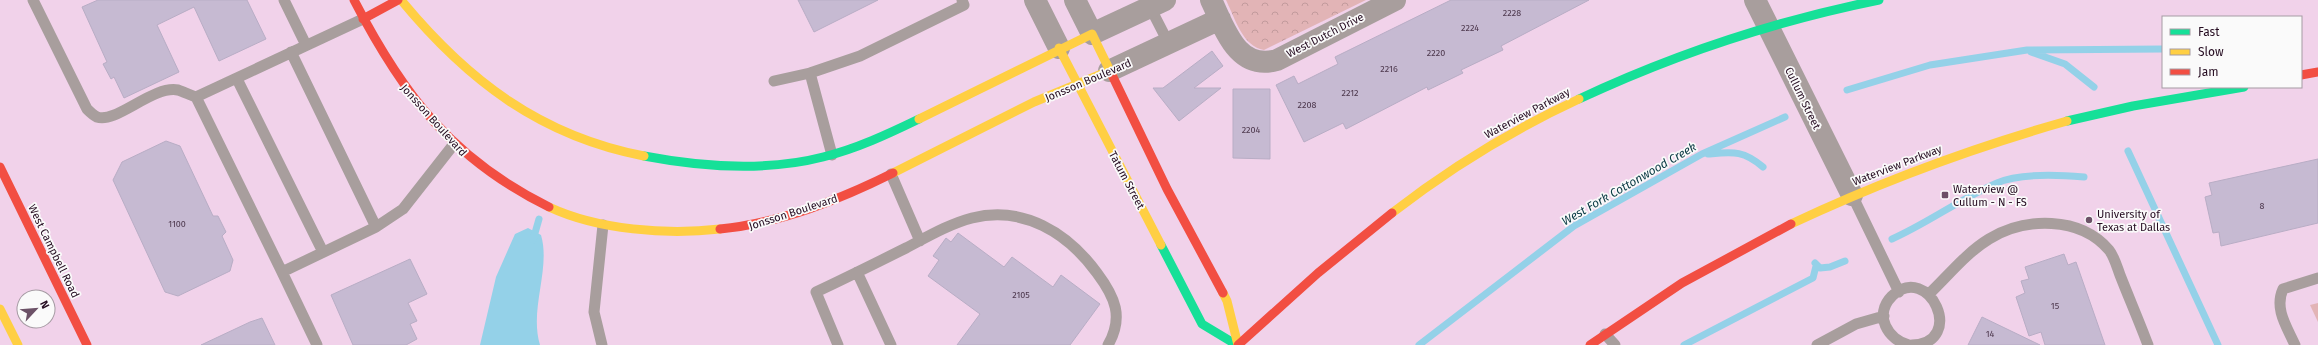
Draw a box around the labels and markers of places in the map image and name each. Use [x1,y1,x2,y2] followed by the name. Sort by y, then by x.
[1953,183,2027,209] place label: Waterview @ Cullum - N - FS
[1940,190,1950,200] marker: Waterview @ Cullum - N - FS
[2097,208,2170,234] place label: University of Texas at Dallas
[2084,215,2094,225] marker: University of Texas at Dallas

